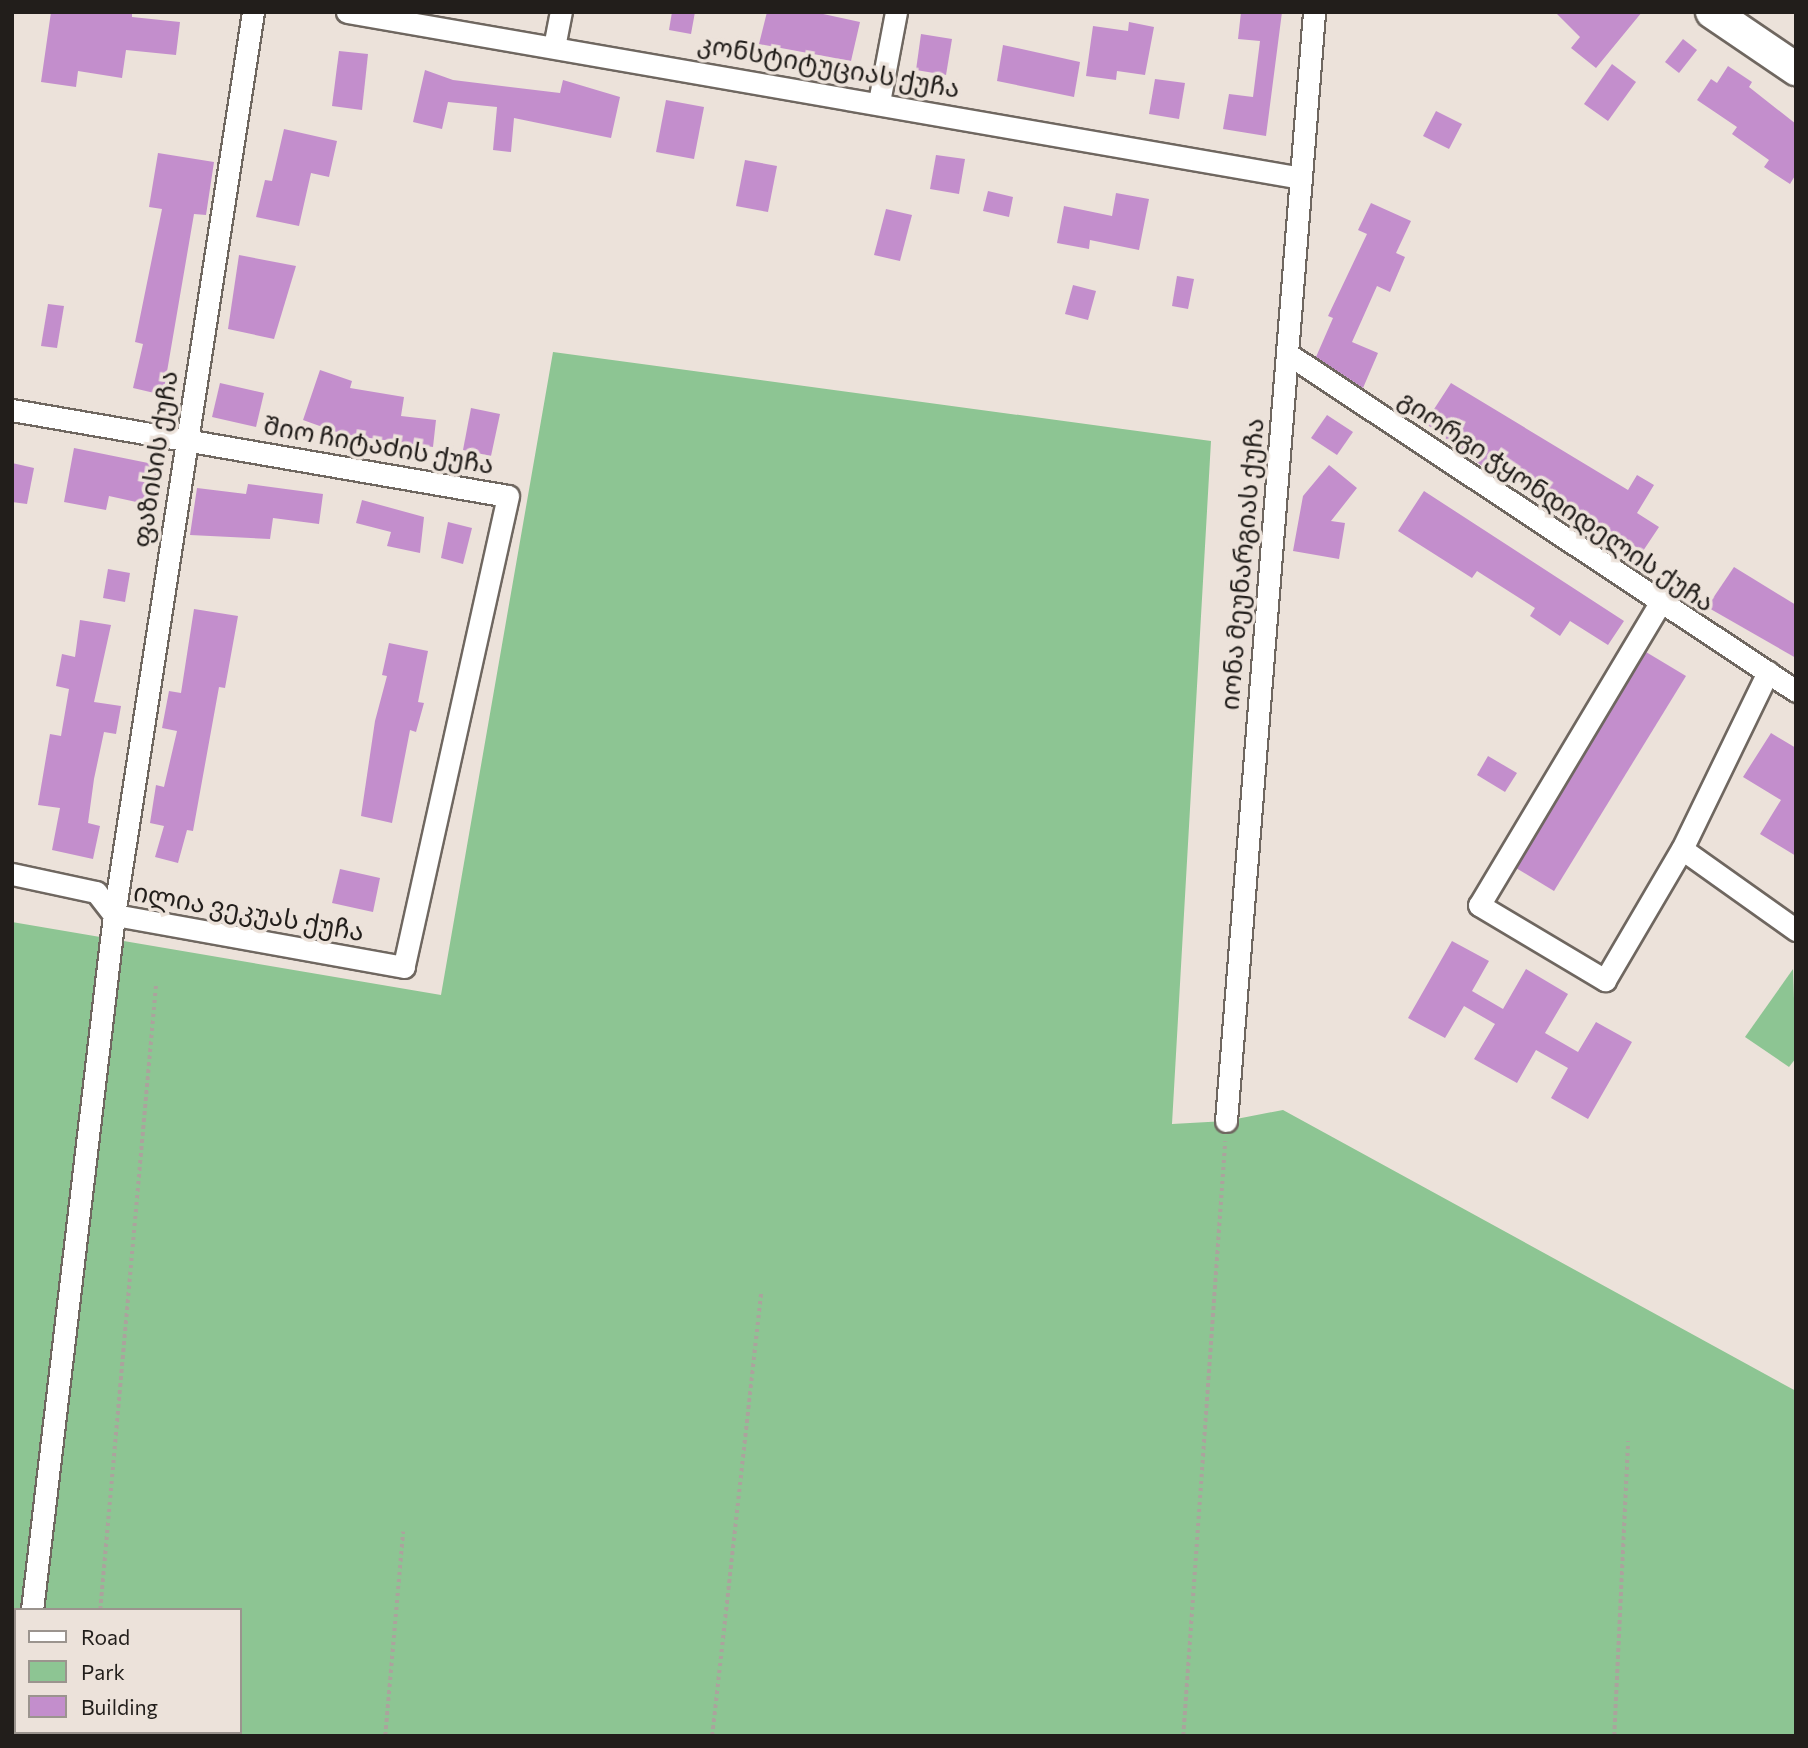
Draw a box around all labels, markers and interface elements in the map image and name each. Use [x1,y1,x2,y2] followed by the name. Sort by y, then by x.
[696,27,962,103] street label: კონსტიტუციას ქუჩა
[125,368,183,550] street label: ფაზისის ქუჩა
[1393,382,1721,618] street label: გიორგი ჭყონდიდელის ქუჩა
[261,408,497,480] street label: შიო ჩიტაძის ქუჩა
[1213,417,1269,711] street label: იონა მეუნარგიას ქუჩა
[131,875,367,947] street label: ილია ვეკუას ქუჩა
[14,1608,242,1734] legend
[81,1624,130,1649] text: Road
[81,1659,125,1684] text: Park
[81,1694,158,1719] text: Building

